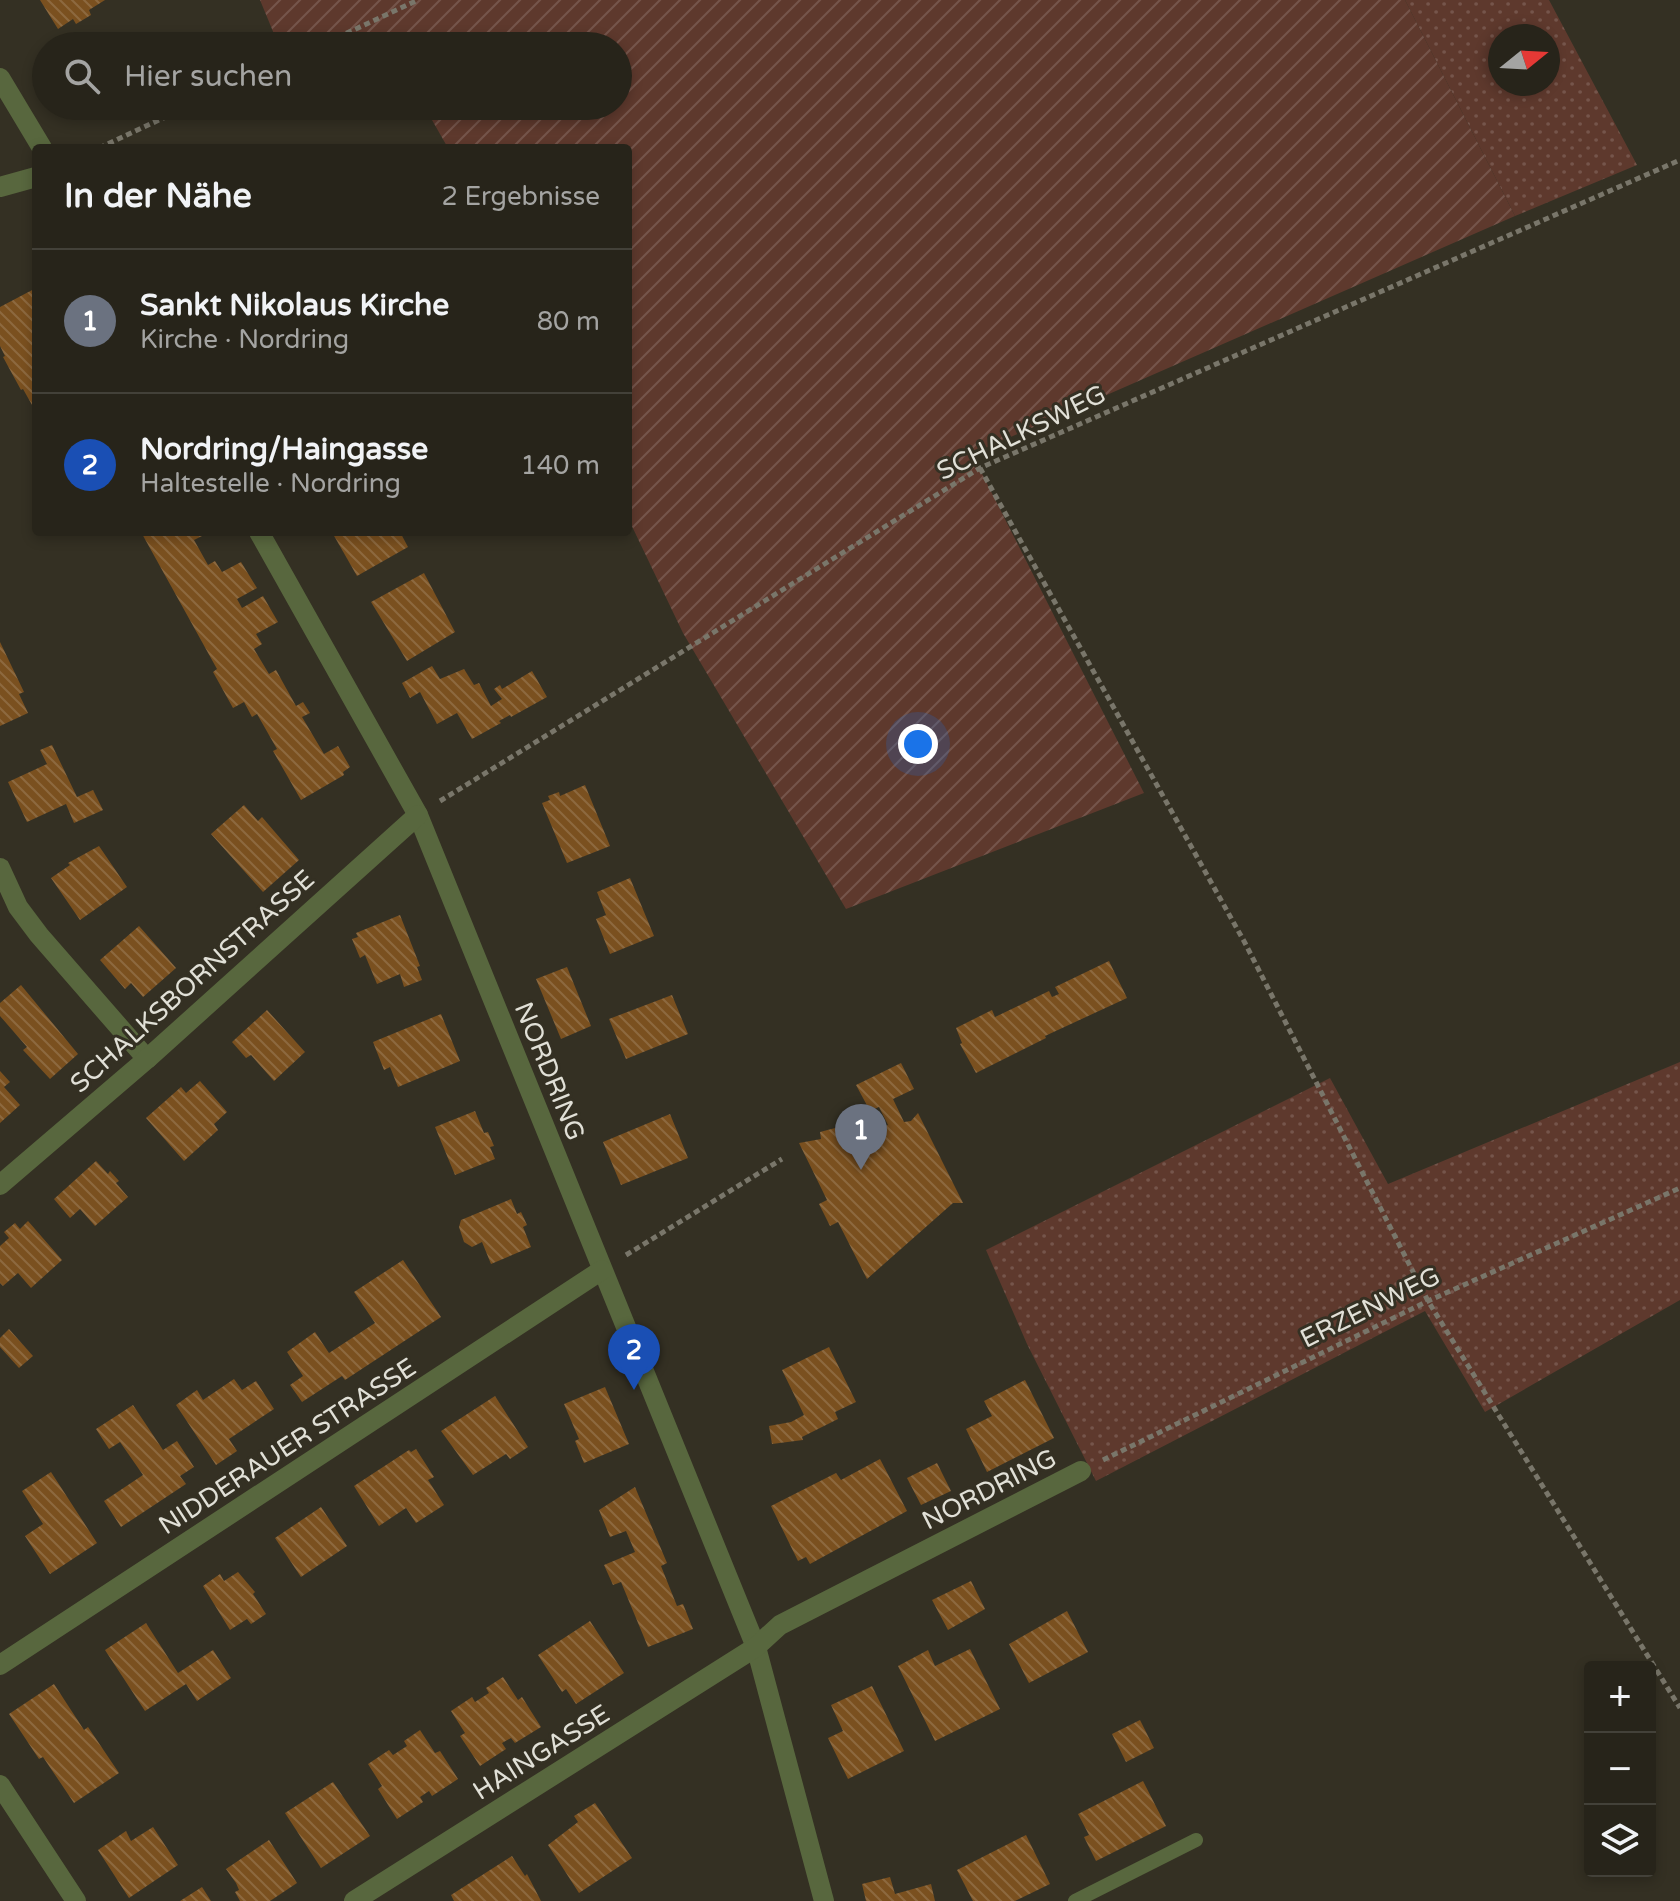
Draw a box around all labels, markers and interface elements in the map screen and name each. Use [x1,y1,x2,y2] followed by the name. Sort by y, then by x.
[1488,24,1560,96] north arrow
[32,32,632,120] search box
[60,54,104,98] icon: search
[124,58,292,95] text: Hier suchen
[64,176,252,217] text: In der Nähe
[441,181,600,212] text: 2 Ergebnisse
[140,287,449,324] text: Sankt Nikolaus Kirche
[82,306,98,337] text: 1
[537,306,600,337] text: 80 m
[140,324,349,355] text: Kirche · Nordring
[932,378,1111,487] street label: SCHALKSWEG
[140,431,428,468] text: Nordring/Haingasse
[82,450,98,481] text: 2
[520,450,600,481] text: 140 m
[140,468,401,499] text: Haltestelle · Nordring
[898,724,938,764] your location
[64,864,321,1099] street label: SCHALKSBORNSTRASSE
[508,997,591,1145] street label: NORDRING
[835,1104,887,1170] pin: 1
[1295,1260,1445,1355] street label: ERZENWEG
[608,1324,660,1390] pin: 2
[153,1352,422,1541] street label: NIDDERAUER STRASSE
[917,1442,1062,1537] street label: NORDRING
[1584,1661,1656,1877] map controls
[1584,1661,1656,1733] button: +
[467,1698,615,1807] street label: HAINGASSE
[1584,1733,1656,1805] button: −
[1584,1805,1656,1877] button: layers

